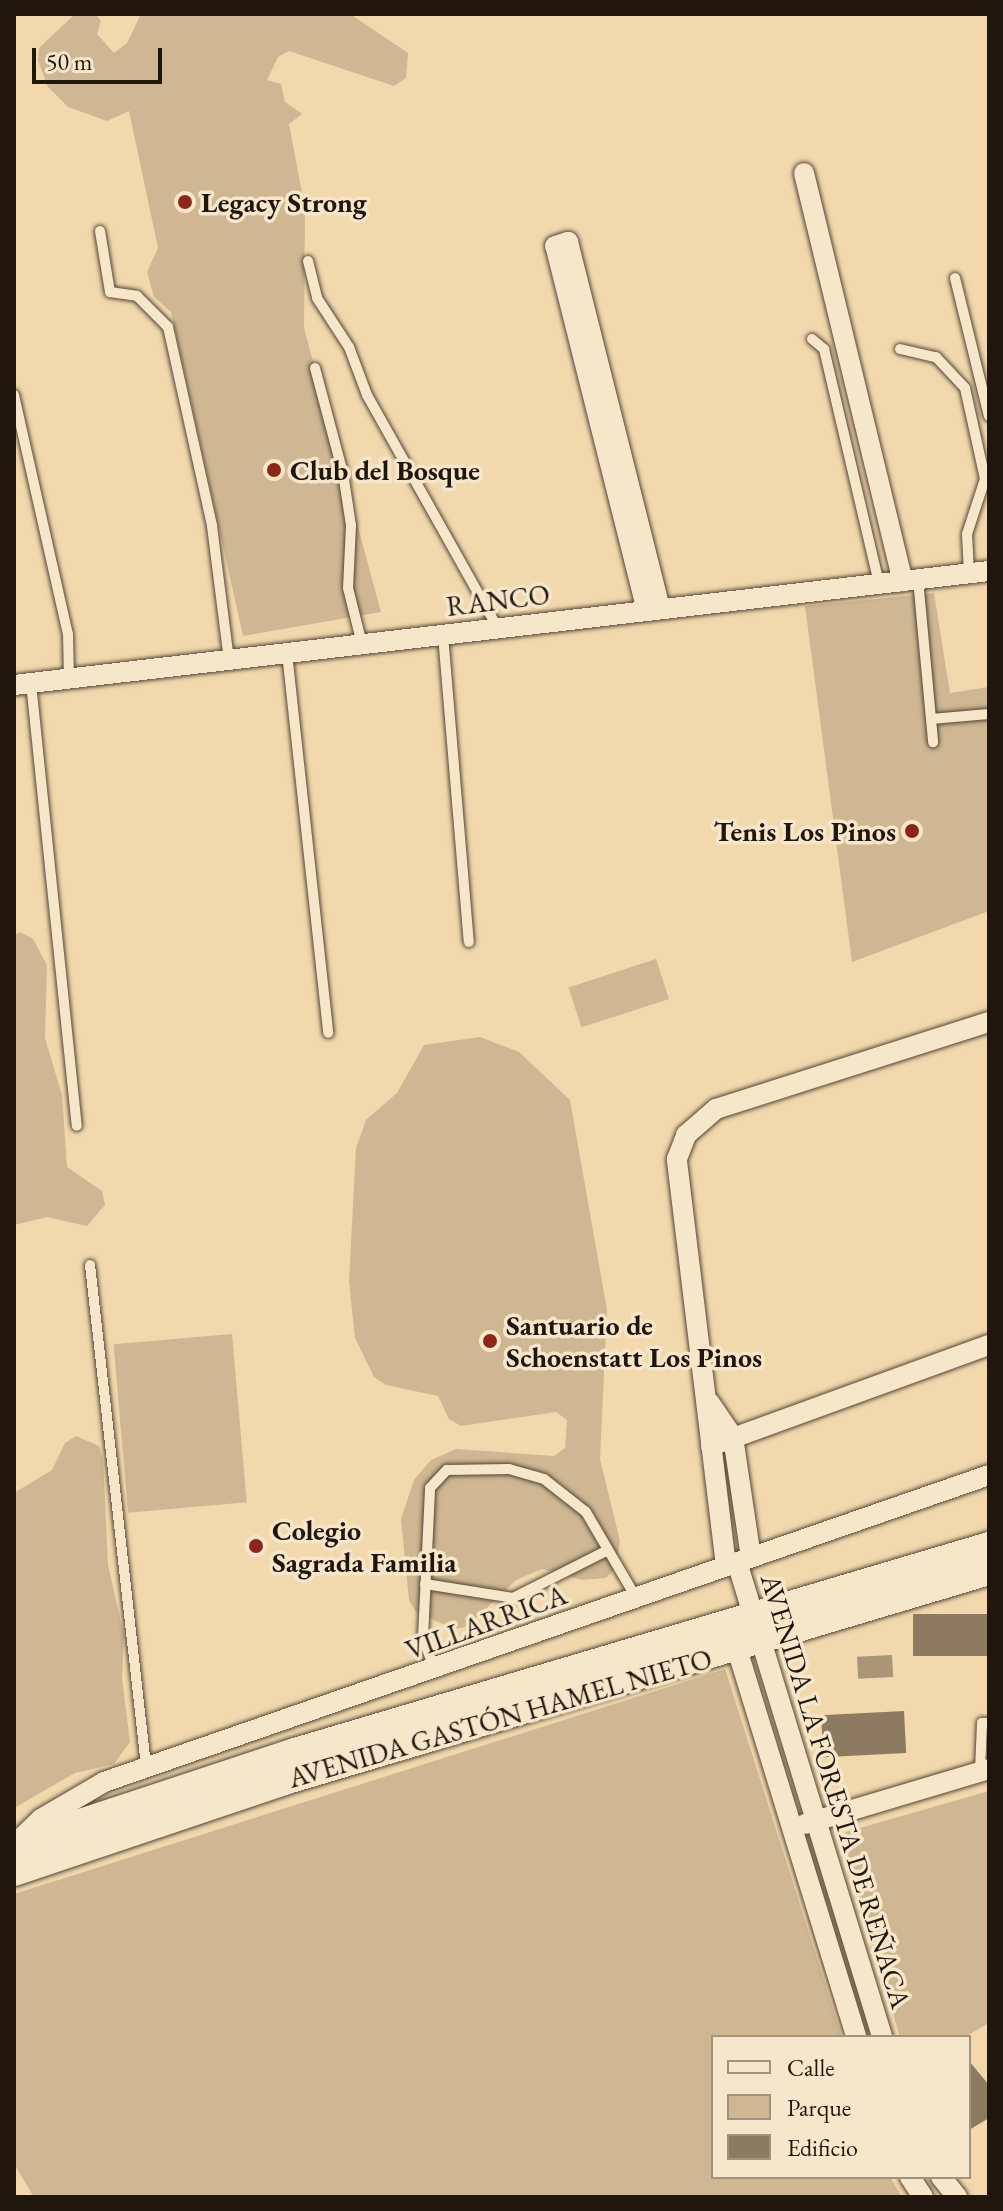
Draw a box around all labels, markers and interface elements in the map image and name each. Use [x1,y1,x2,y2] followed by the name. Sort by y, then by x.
[36,32,166,82] scale bar
[46,46,93,77] text: 50 m
[201,185,367,219] place label: Legacy Strong
[176,193,194,211] marker: Legacy Strong
[290,453,480,487] place label: Club del Bosque
[265,461,283,479] marker: Club del Bosque
[444,577,552,623] street label: RANCO
[714,814,896,848] place label: Tenis Los Pinos
[903,822,921,840] marker: Tenis Los Pinos
[506,1308,762,1374] place label: Santuario de Schoenstatt Los Pinos
[481,1332,499,1350] marker: Santuario de Schoenstatt Los Pinos
[272,1513,457,1579] place label: Colegio Sagrada Familia
[247,1537,265,1555] marker: Colegio Sagrada Familia
[754,1570,918,2012] street label: AVENIDA LA FORESTA DE REÑACA
[401,1577,571,1667] street label: VILLARRICA
[284,1641,716,1795] street label: AVENIDA GASTÓN HAMEL NIETO
[711,2035,971,2179] legend
[787,2052,835,2083] text: Calle
[787,2092,851,2123] text: Parque
[787,2132,858,2163] text: Edificio

